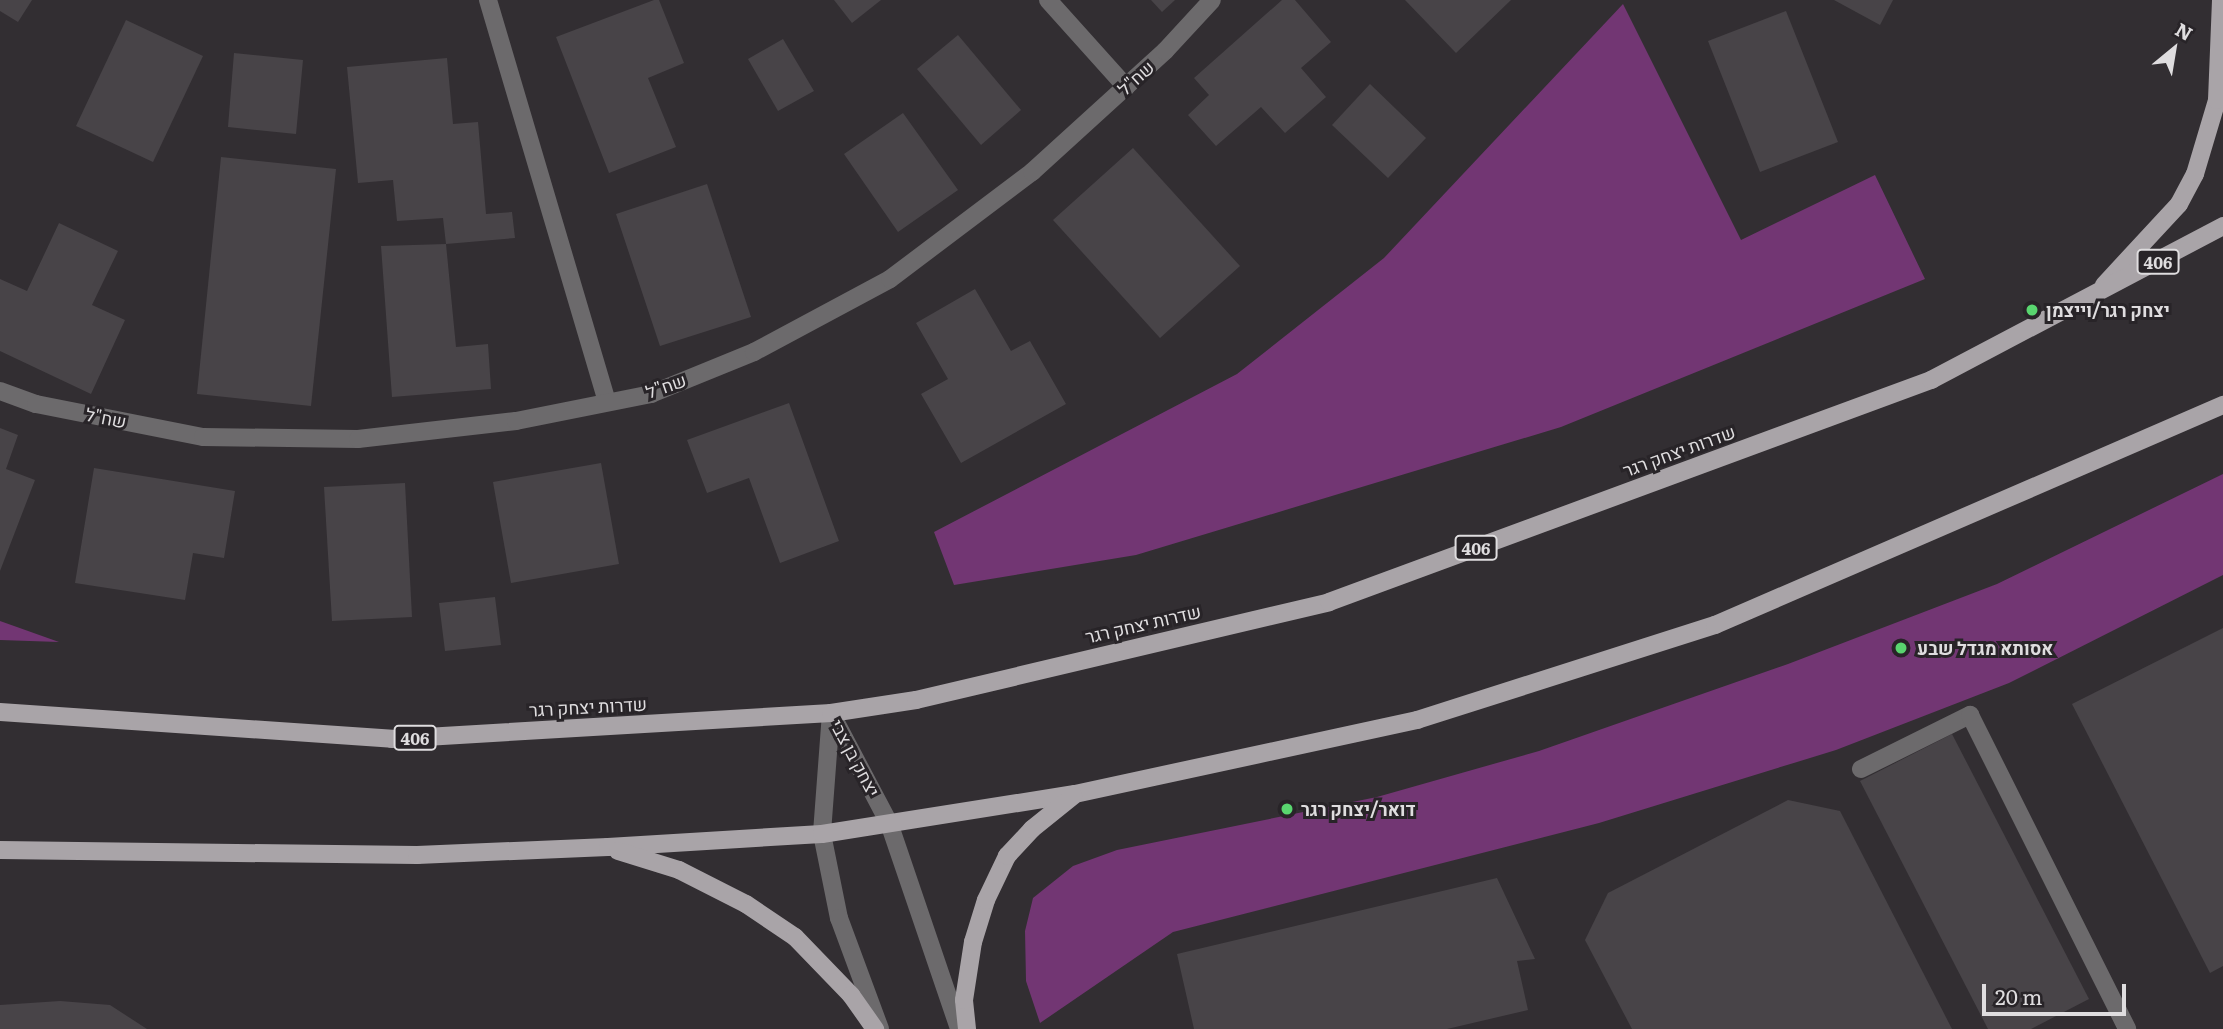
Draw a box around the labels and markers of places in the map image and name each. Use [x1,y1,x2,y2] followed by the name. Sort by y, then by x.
[2046,299,2170,321] place label: יצחק רגר/וייצמן
[2024,302,2040,318] marker: יצחק רגר/וייצמן
[1917,637,2053,659] place label: אסותא מגדל שבע
[1891,638,1911,658] marker: אסותא מגדל שבע
[1301,798,1416,820] place label: דואר/יצחק רגר
[1279,801,1295,817] marker: דואר/יצחק רגר

